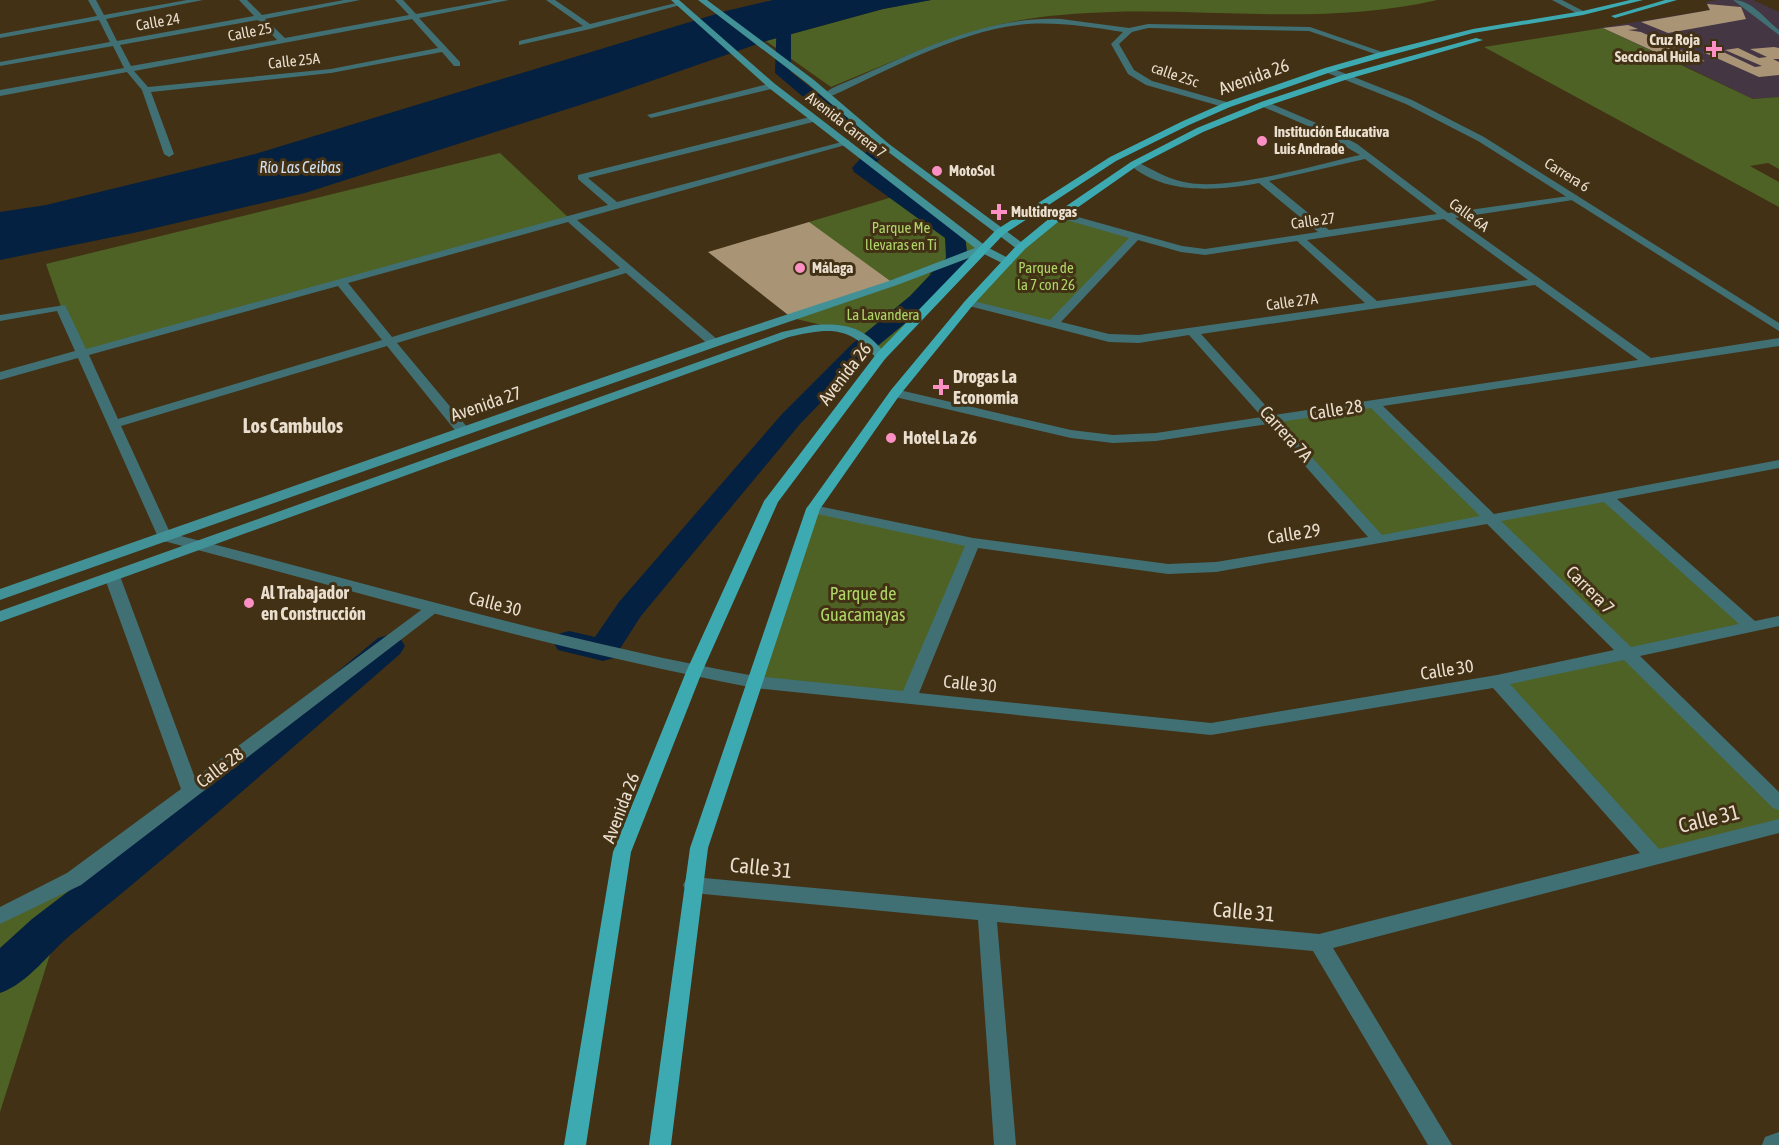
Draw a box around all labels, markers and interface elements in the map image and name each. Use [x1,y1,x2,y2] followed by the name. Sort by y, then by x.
[135,9,181,34] street label: Calle 24
[226,19,273,44] street label: Calle 25
[1615,31,1700,65] place label: Cruz Roja Seccional Huila
[1705,40,1723,58] marker: Cruz Roja Seccional Huila
[267,49,321,72] street label: Calle 25A
[1216,54,1292,99] street label: Avenida 26
[1149,59,1201,91] street label: calle 25c
[803,88,890,161] street label: Avenida Carrera 7
[1274,123,1389,157] place label: Institución Educativa Luis Andrade
[1255,134,1269,148] marker: Institución Educativa Luis Andrade
[1542,154,1593,195] street label: Carrera 6
[259,158,341,176] water label: Río Las Ceibas
[949,162,996,179] place label: MotoSol
[930,164,944,178] marker: MotoSol
[1446,195,1493,235] street label: Calle 6A
[1011,203,1078,220] place label: Multidrogas
[992,205,1006,219] marker: Multidrogas
[1290,209,1336,232] street label: Calle 27
[865,219,937,253] park label: Parque Me llevaras en Ti
[812,259,853,276] place label: Málaga
[1017,259,1075,293] park label: Parque de la 7 con 26
[793,261,807,275] marker: Málaga
[1265,289,1319,314] street label: Calle 27A
[847,306,919,323] park label: La Lavandera
[814,338,875,409] street label: Avenida 26
[953,366,1018,408] place label: Drogas La Economia
[934,380,948,394] marker: Drogas La Economia
[448,382,524,425] street label: Avenida 27
[1308,395,1364,424] street label: Calle 28
[1256,401,1317,466] street label: Carrera 7A
[243,414,343,437] district label: Los Cambulos
[903,427,977,448] place label: Hotel La 26
[884,431,898,445] marker: Hotel La 26
[1266,519,1322,548] street label: Calle 29
[1562,561,1619,618] street label: Carrera 7
[260,582,366,624] place label: Al Trabajador en Construcción
[821,583,905,625] park label: Parque de Guacamayas
[467,587,524,620] street label: Calle 30
[242,596,256,610] marker: Al Trabajador en Construcción
[1419,655,1475,684] street label: Calle 30
[942,670,998,697] street label: Calle 30
[192,743,247,792] street label: Calle 28
[598,770,643,846] street label: Avenida 26
[1676,799,1742,837] street label: Calle 31
[729,852,793,882] street label: Calle 31
[1212,896,1276,926] street label: Calle 31

